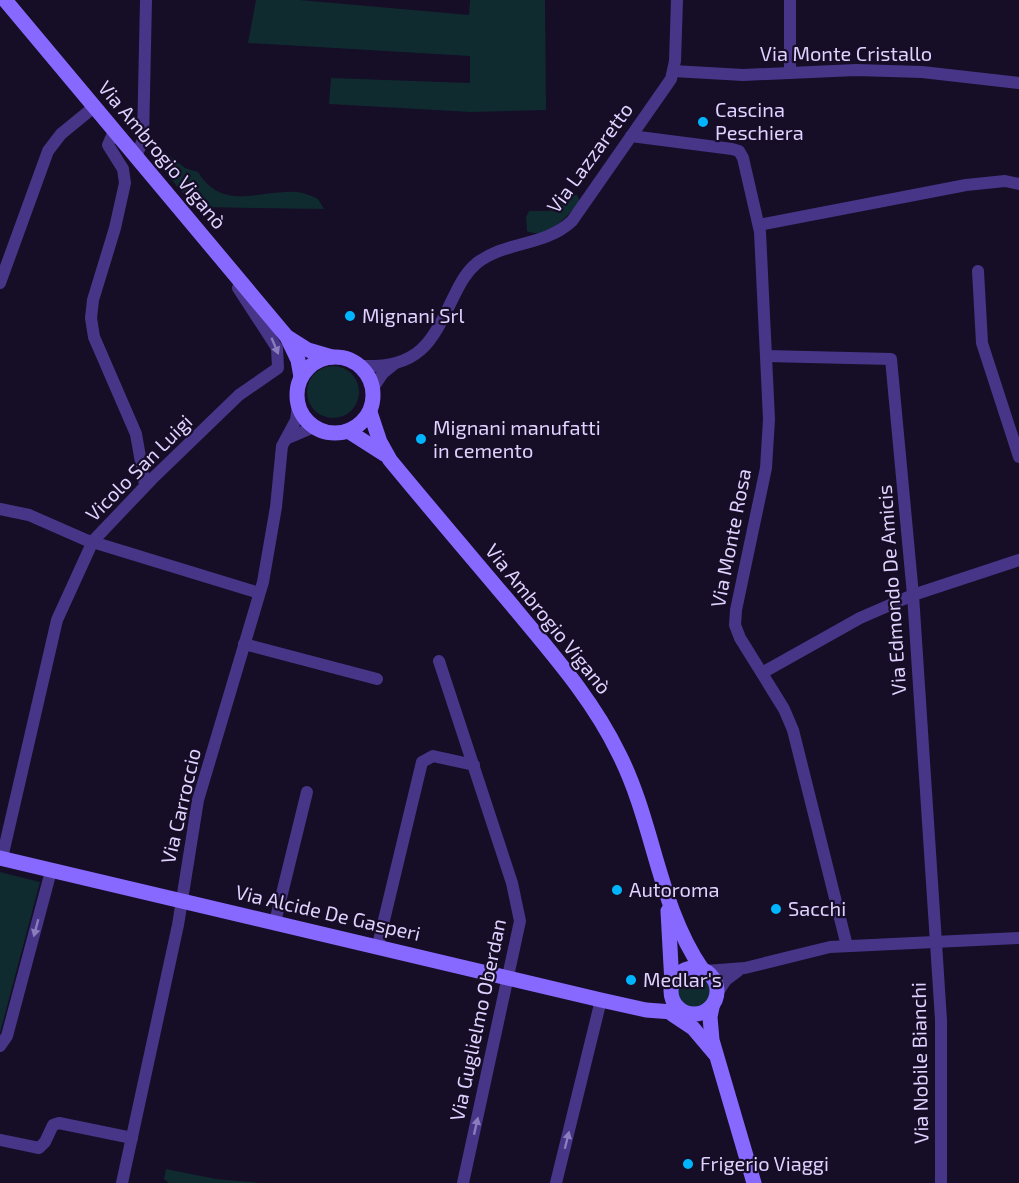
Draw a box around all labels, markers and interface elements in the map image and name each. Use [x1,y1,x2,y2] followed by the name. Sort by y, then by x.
[760,41,932,65] street label: Via Monte Cristallo
[94,75,232,233] street label: Via Ambrogio Viganò
[715,97,804,144] place label: Cascina Peschiera
[541,98,637,217] street label: Via Lazzaretto
[696,115,710,129] marker: Cascina Peschiera
[362,303,465,327] place label: Mignani Srl
[343,309,357,323] marker: Mignani Srl
[270,338,279,355] one-way arrow
[80,409,197,526] street label: Vicolo San Luigi
[433,415,601,462] place label: Mignani manufatti in cemento
[414,432,428,446] marker: Mignani manufatti in cemento
[705,466,755,609] street label: Via Monte Rosa
[872,484,910,696] street label: Via Edmondo De Amicis
[481,538,617,698] street label: Via Ambrogio Viganò
[155,746,205,866] street label: Via Carroccio
[629,877,719,901] place label: Autoroma
[233,879,423,945] street label: Via Alcide De Gasperi
[610,883,624,897] marker: Autoroma
[788,896,846,920] place label: Sacchi
[769,902,783,916] marker: Sacchi
[444,917,510,1123] street label: Via Guglielmo Oberdan
[31,919,40,937] one-way arrow
[643,967,722,991] place label: Medlar's
[624,973,638,987] marker: Medlar's
[906,982,932,1144] street label: Via Nobile Bianchi
[472,1117,482,1135] one-way arrow
[562,1131,572,1149] one-way arrow
[700,1151,829,1175] place label: Frigerio Viaggi
[681,1157,695,1171] marker: Frigerio Viaggi

